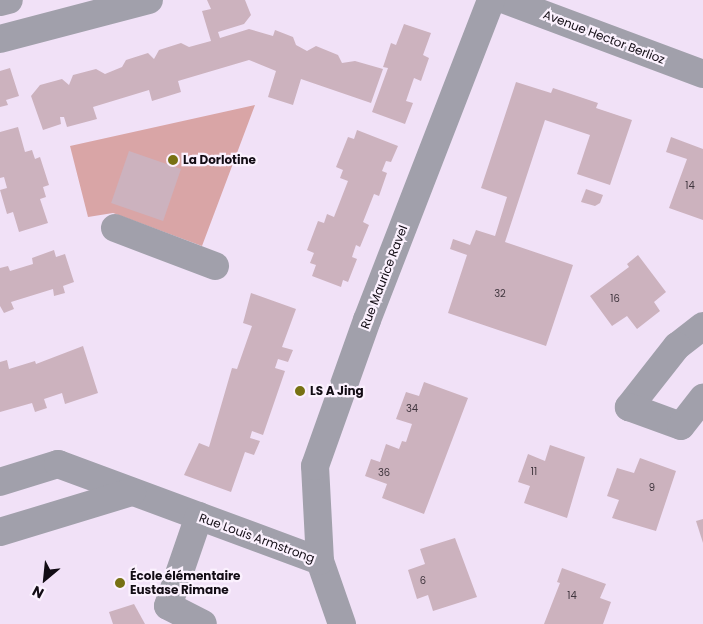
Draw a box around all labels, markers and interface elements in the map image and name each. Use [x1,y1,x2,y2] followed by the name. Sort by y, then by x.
[541,7,667,67] street label: Avenue Hector Berlioz
[183,153,256,167] place label: La Dorlotine
[167,154,179,166] marker: La Dorlotine
[685,180,695,192] house number: 14
[358,223,410,331] street label: Rue Maurice Ravel
[494,288,506,300] house number: 32
[610,293,620,305] house number: 16
[310,384,364,398] place label: LS A Jing
[294,385,306,397] marker: LS A Jing
[406,403,418,415] house number: 34
[531,466,537,478] house number: 11
[378,467,390,479] house number: 36
[649,482,655,494] house number: 9
[197,510,317,566] street label: Rue Louis Armstrong
[20,554,70,604] north arrow
[130,569,240,597] place label: École élémentaire Eustase Rimane
[420,575,426,587] house number: 6
[114,577,126,589] marker: École élémentaire Eustase Rimane
[29,581,47,604] text: N
[567,590,577,602] house number: 14

